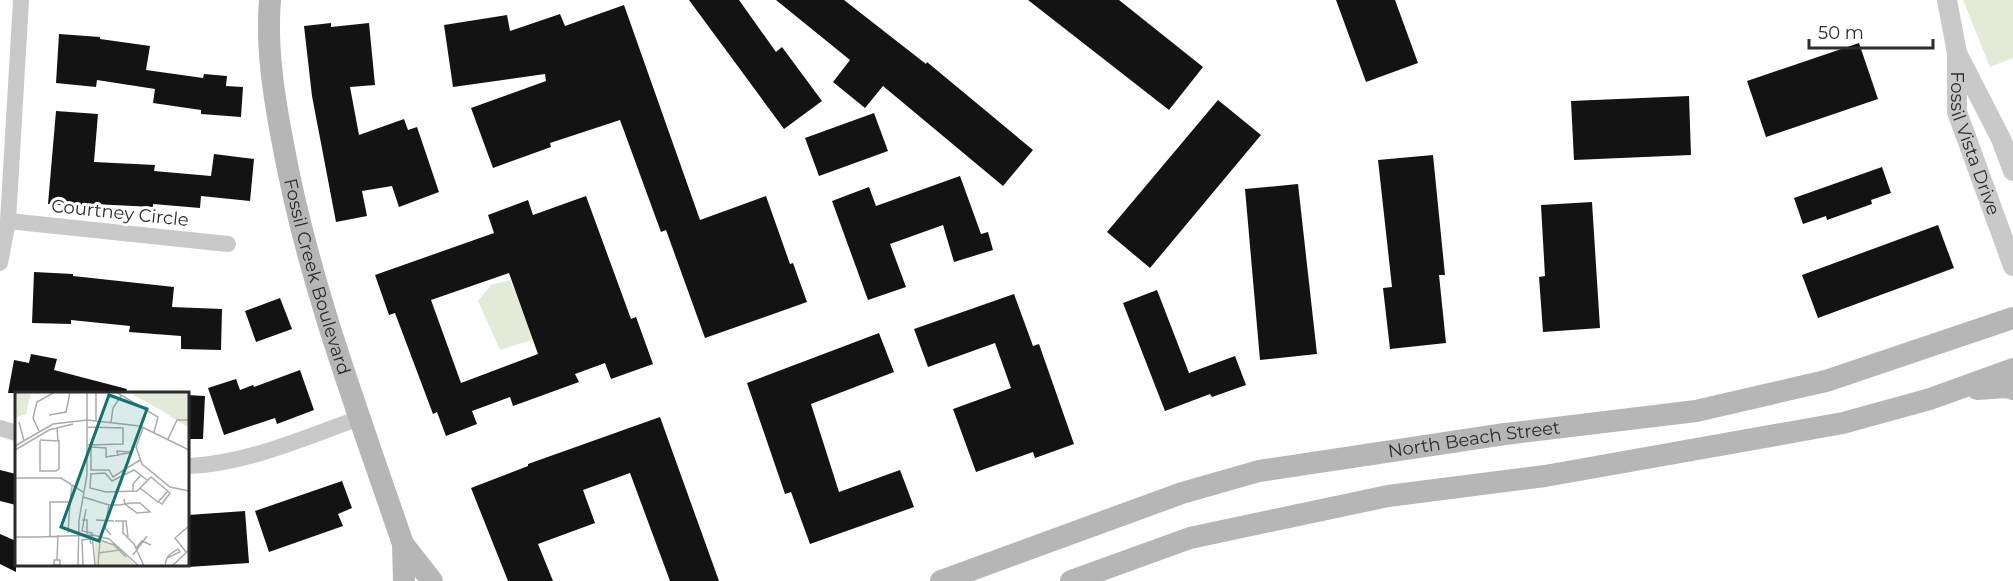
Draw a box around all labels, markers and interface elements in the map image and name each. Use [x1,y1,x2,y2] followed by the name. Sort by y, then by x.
[1809,12,1934,50] scale bar
[1818,22,1864,44] text: 50 m
[1946,71,2005,218] street label: Fossil Vista Drive
[279,176,355,378] street label: Fossil Creek Boulevard
[50,195,190,231] street label: Courtney Circle
[15,392,189,566] inset map
[1386,416,1561,462] street label: North Beach Street

